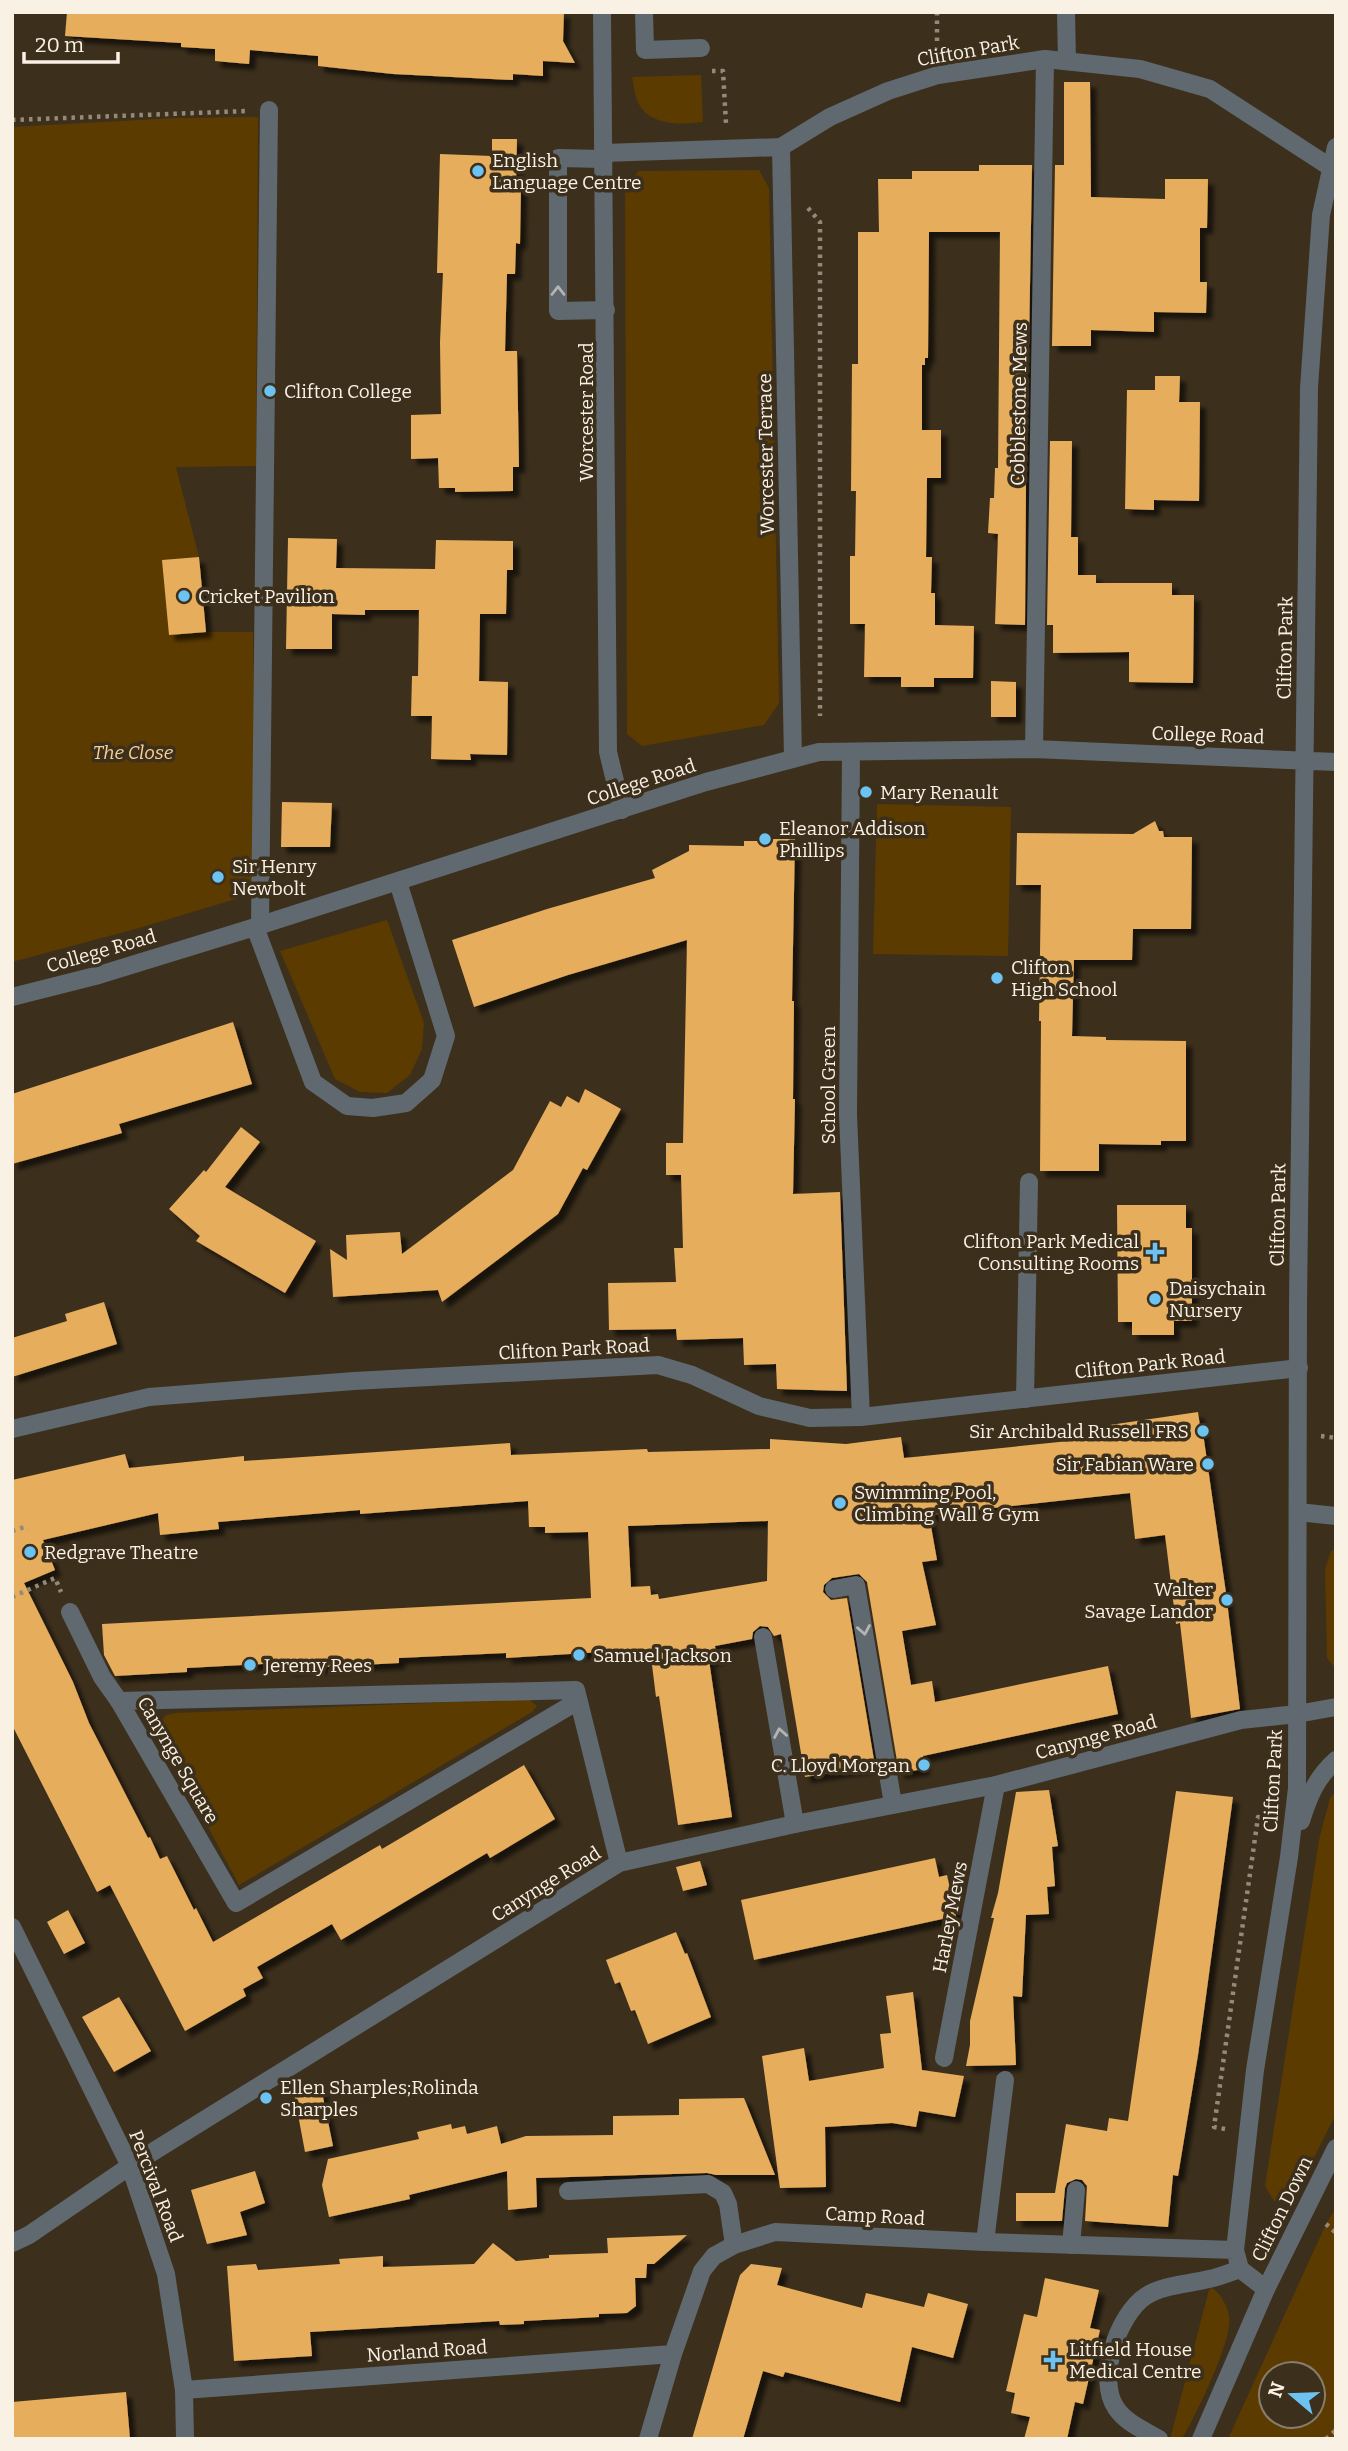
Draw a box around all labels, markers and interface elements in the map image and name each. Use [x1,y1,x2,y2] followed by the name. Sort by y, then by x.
[24,21,119,65] scale bar
[915,31,1021,71] street label: Clifton Park
[35,32,84,58] text: 20 m
[492,149,641,194] place label: English Language Centre
[470,163,486,179] marker: English Language Centre
[550,285,566,296] one-way arrow
[1006,322,1032,486] street label: Cobblestone Mews
[575,342,598,482] street label: Worcester Road
[753,373,779,535] street label: Worcester Terrace
[284,380,412,403] place label: Clifton College
[262,383,278,399] marker: Clifton College
[198,585,335,608] place label: Cricket Pavilion
[176,588,192,604] marker: Cricket Pavilion
[1273,596,1297,700] street label: Clifton Park
[1151,722,1265,748] street label: College Road
[93,741,174,764] park label: The Close
[584,754,698,810] street label: College Road
[880,781,999,804] place label: Mary Renault
[858,784,874,800] marker: Mary Renault
[779,817,926,862] place label: Eleanor Addison Phillips
[757,831,773,847] marker: Eleanor Addison Phillips
[232,855,318,900] place label: Sir Henry Newbolt
[210,869,226,885] marker: Sir Henry Newbolt
[43,924,159,978] street label: College Road
[1011,956,1117,1001] place label: Clifton High School
[989,970,1005,986] marker: Clifton High School
[817,1026,840,1144] street label: School Green
[1266,1163,1290,1267] street label: Clifton Park
[963,1230,1139,1275] place label: Clifton Park Medical Consulting Rooms
[1145,1242,1165,1262] marker: Clifton Park Medical Consulting Rooms
[1169,1277,1266,1322] place label: Daisychain Nursery
[1147,1291,1163,1307] marker: Daisychain Nursery
[498,1334,650,1364] street label: Clifton Park Road
[1073,1345,1227,1383] street label: Clifton Park Road
[969,1420,1189,1443] place label: Sir Archibald Russell FRS
[1195,1423,1211,1439] marker: Sir Archibald Russell FRS
[1056,1453,1194,1476] place label: Sir Fabian Ware
[1200,1456,1216,1472] marker: Sir Fabian Ware
[854,1481,1040,1526] place label: Swimming Pool, Climbing Wall & Gym
[832,1495,848,1511] marker: Swimming Pool, Climbing Wall & Gym
[44,1541,198,1564] place label: Redgrave Theatre
[22,1544,38,1560] marker: Redgrave Theatre
[1084,1578,1214,1623] place label: Walter Savage Landor
[1219,1592,1235,1608] marker: Walter Savage Landor
[856,1624,871,1636] one-way arrow
[593,1644,732,1667] place label: Samuel Jackson
[571,1647,587,1663] marker: Samuel Jackson
[263,1654,372,1677] place label: Jeremy Rees
[242,1657,258,1673] marker: Jeremy Rees
[132,1692,224,1828] street label: Canynge Square
[1033,1710,1159,1764] street label: Canynge Road
[773,1727,788,1738] one-way arrow
[1259,1729,1287,1833] street label: Clifton Park
[771,1754,910,1777] place label: C. Lloyd Morgan
[916,1757,932,1773] marker: C. Lloyd Morgan
[487,1841,605,1927] street label: Canynge Road
[928,1859,972,1975] street label: Harley Mews
[280,2076,479,2121] place label: Ellen Sharples;Rolinda Sharples
[258,2090,274,2106] marker: Ellen Sharples;Rolinda Sharples
[124,2127,188,2245] street label: Percival Road
[1247,2153,1317,2265] street label: Clifton Down
[824,2202,926,2230] street label: Camp Road
[366,2335,488,2367] street label: Norland Road
[1069,2338,1201,2383] place label: Litfield House Medical Centre
[1043,2350,1063,2370] marker: Litfield House Medical Centre
[1257,2360,1327,2430] north arrow
[1263,2379,1290,2400] text: N

